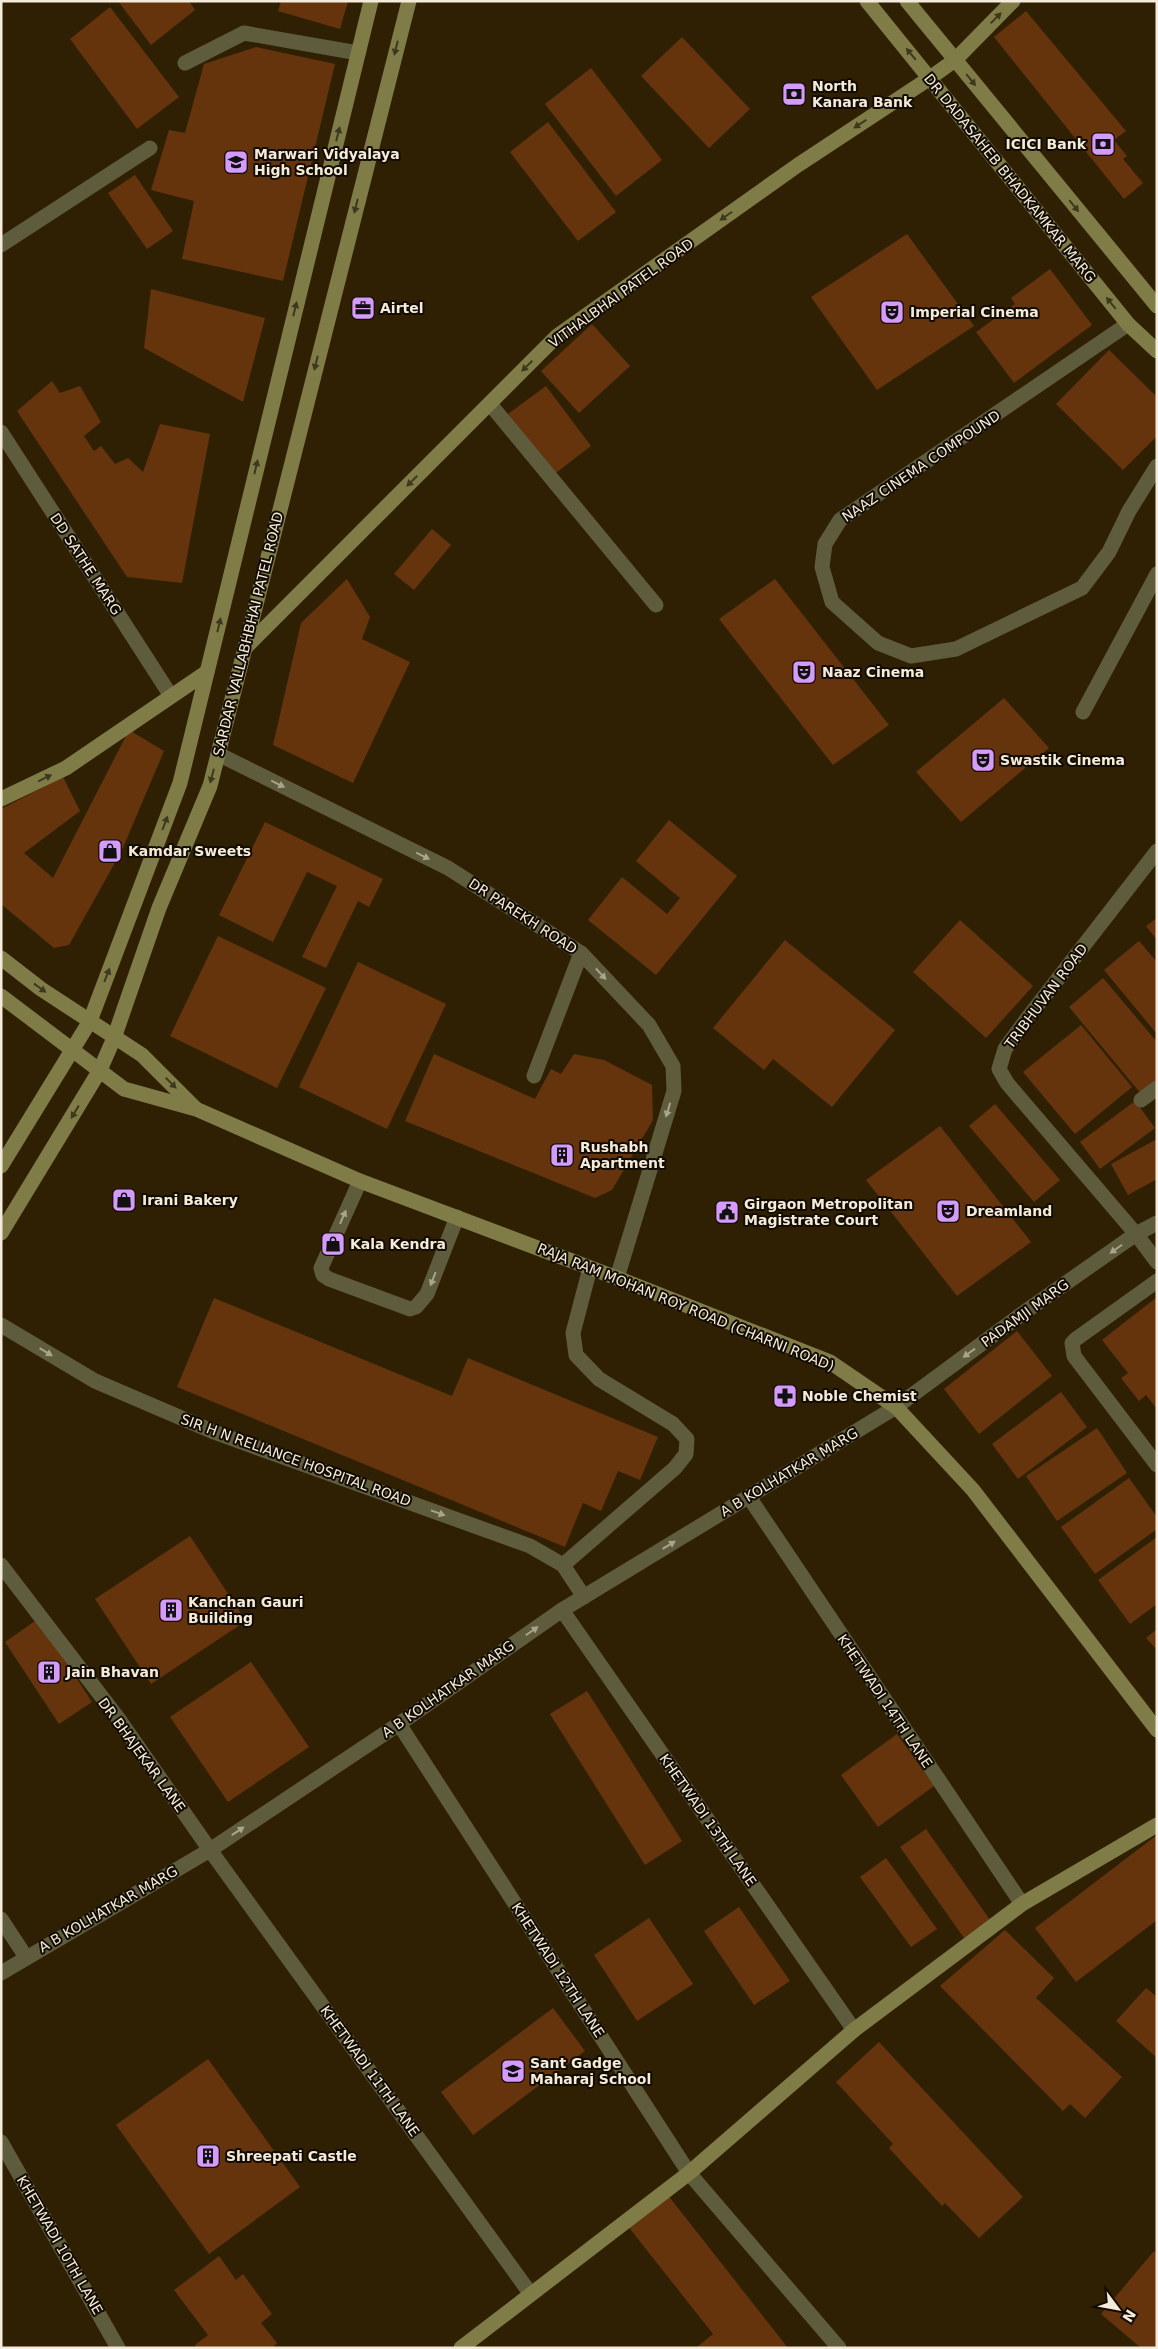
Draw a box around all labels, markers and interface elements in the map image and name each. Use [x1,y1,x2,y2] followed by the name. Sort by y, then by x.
[990,12,1002,24] one-way arrow
[392,41,400,56] one-way arrow
[905,48,916,61] one-way arrow
[921,71,1099,285] street label: DR DADASAHEB BHADKAMKAR MARG
[966,73,977,86] one-way arrow
[812,78,913,110] place label: North Kanara Bank
[781,81,807,107] bank icon: North Kanara Bank
[854,119,867,129] one-way arrow
[334,126,342,141] one-way arrow
[1090,131,1116,157] bank icon: ICICI Bank
[1006,136,1087,152] place label: ICICI Bank
[254,146,400,178] place label: Marwari Vidyalaya High School
[223,149,249,175] school or university icon: Marwari Vidyalaya High School
[352,198,360,213] one-way arrow
[1068,199,1079,212] one-way arrow
[720,211,733,221] one-way arrow
[546,235,696,351] street label: VITHALBHAI PATEL ROAD
[350,295,376,321] office icon: Airtel
[1106,297,1117,310] one-way arrow
[879,299,905,325] theatre icon: Imperial Cinema
[380,300,424,316] place label: Airtel
[291,301,299,316] one-way arrow
[910,304,1039,320] place label: Imperial Cinema
[312,356,320,371] one-way arrow
[521,360,533,372] one-way arrow
[839,407,1003,525] street label: NAAZ CINEMA COMPOUND
[252,459,260,474] one-way arrow
[406,474,418,486] one-way arrow
[47,510,125,618] street label: DD SATHE MARG
[210,510,286,758] street label: SARDAR VALLABHBHAI PATEL ROAD
[215,617,223,632] one-way arrow
[791,659,817,685] theatre icon: Naaz Cinema
[822,664,924,680] place label: Naaz Cinema
[970,747,996,773] theatre icon: Swastik Cinema
[1000,752,1125,768] place label: Swastik Cinema
[208,768,216,783] one-way arrow
[38,774,52,782] one-way arrow
[270,779,285,788] one-way arrow
[161,815,169,830] one-way arrow
[97,838,123,864] shop icon: Kamdar Sweets
[128,843,251,859] place label: Kamdar Sweets
[416,852,430,860] one-way arrow
[466,875,580,957] street label: DR PAREKH ROAD
[1001,941,1091,1052] street label: TRIBHUVAN ROAD
[103,967,111,982] one-way arrow
[595,968,607,980] one-way arrow
[33,983,47,993] one-way arrow
[164,1077,176,1089] one-way arrow
[663,1103,671,1118] one-way arrow
[70,1106,79,1119] one-way arrow
[580,1139,665,1171] place label: Rushabh Apartment
[549,1142,575,1168] building icon: Rushabh Apartment
[111,1187,137,1213] shop icon: Irani Bakery
[142,1192,238,1208] place label: Irani Bakery
[744,1196,913,1228] place label: Girgaon Metropolitan Magistrate Court
[935,1198,961,1224] theatre icon: Dreamland
[714,1199,740,1225] public building icon: Girgaon Metropolitan Magistrate Court
[966,1203,1052,1219] place label: Dreamland
[340,1210,348,1224] one-way arrow
[320,1231,346,1257] shop icon: Kala Kendra
[350,1236,446,1252] place label: Kala Kendra
[535,1240,837,1374] street label: RAJA RAM MOHAN ROY ROAD (CHARNI ROAD)
[1109,1244,1122,1254] one-way arrow
[429,1271,436,1286] one-way arrow
[978,1276,1072,1350] street label: PADAMJI MARG
[39,1347,52,1356] one-way arrow
[962,1348,976,1358] one-way arrow
[772,1383,798,1409] pharmacy icon: Noble Chemist
[802,1388,917,1404] place label: Noble Chemist
[179,1411,413,1509] street label: SIR H N RELIANCE HOSPITAL ROAD
[717,1425,861,1519] street label: A B KOLHATKAR MARG
[431,1509,446,1517] one-way arrow
[663,1541,676,1550] one-way arrow
[188,1594,303,1626] place label: Kanchan Gauri Building
[158,1597,184,1623] building icon: Kanchan Gauri Building
[525,1626,539,1636] one-way arrow
[834,1631,936,1771] street label: KHETWADI 14TH LANE
[379,1637,517,1741] street label: A B KOLHATKAR MARG
[36,1659,62,1685] building icon: Jain Bhavan
[65,1664,159,1680] place label: Jain Bhavan
[95,1695,189,1815] street label: DR BHAJEKAR LANE
[656,1751,760,1889] street label: KHETWADI 13TH LANE
[232,1826,245,1836] one-way arrow
[36,1863,180,1955] street label: A B KOLHATKAR MARG
[508,1900,608,2040] street label: KHETWADI 12TH LANE
[317,2003,423,2139] street label: KHETWADI 11TH LANE
[530,2055,651,2087] place label: Sant Gadge Maharaj School
[500,2058,526,2084] school or university icon: Sant Gadge Maharaj School
[195,2143,221,2169] building icon: Shreepati Castle
[226,2148,357,2164] place label: Shreepati Castle
[14,2173,106,2317] street label: KHETWADI 10TH LANE
[1093,2284,1143,2334] north arrow
[1119,2307,1139,2325] text: N

